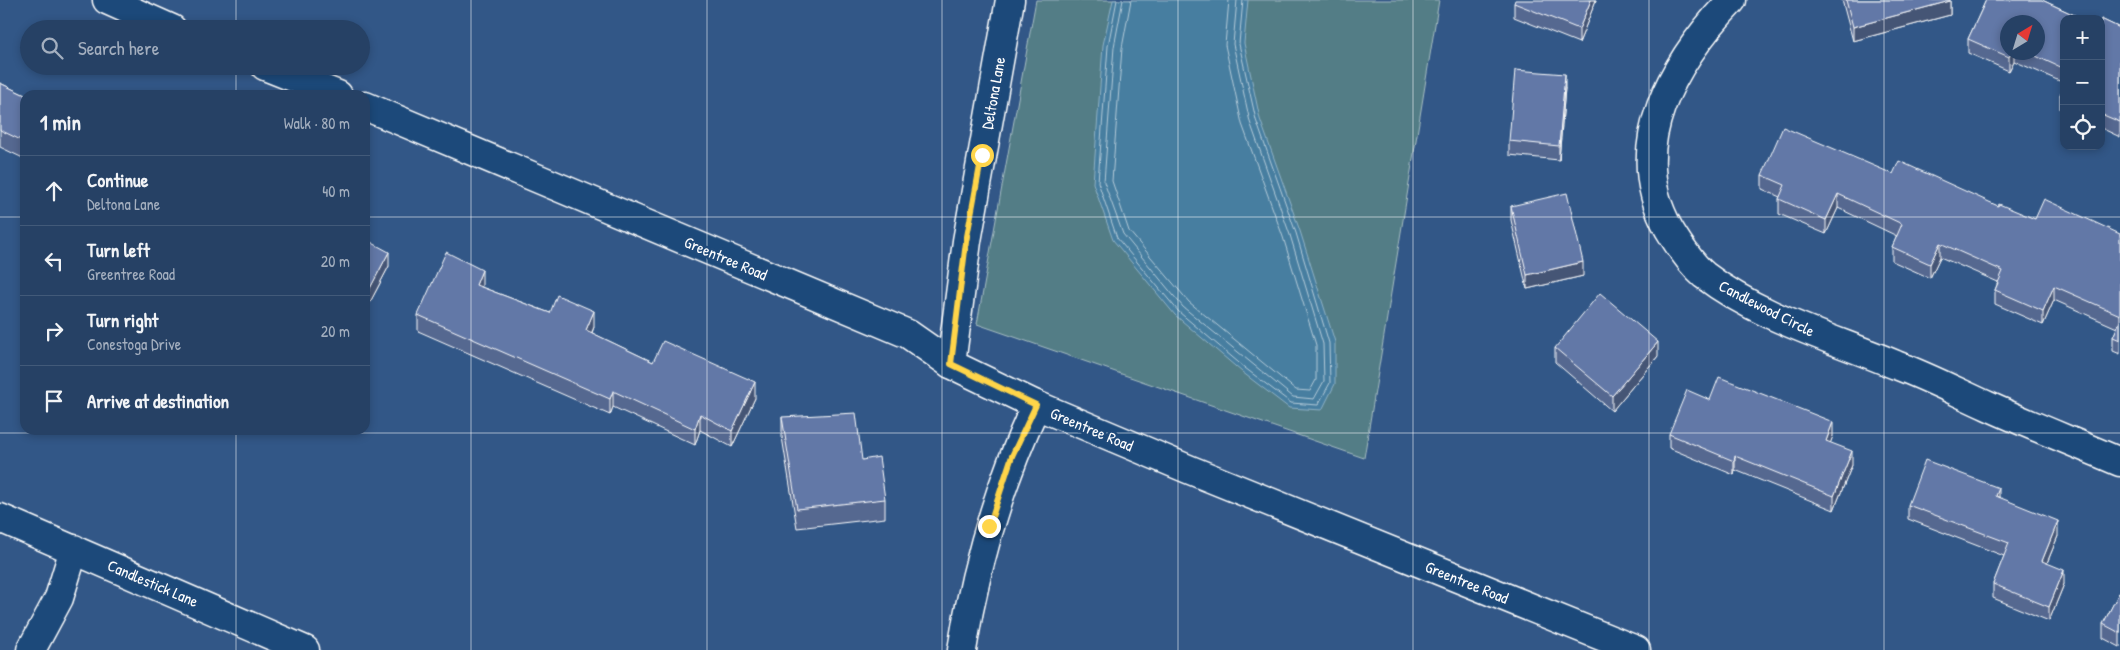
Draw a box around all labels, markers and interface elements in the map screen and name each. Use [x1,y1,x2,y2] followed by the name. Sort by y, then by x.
[2000,15,2045,60] north arrow
[2060,15,2105,150] map controls
[2060,15,2105,60] button: +
[20,20,370,75] search box
[38,34,66,62] icon: search
[78,35,159,61] text: Search here
[976,54,1010,131] street label: Deltona Lane
[2060,60,2105,105] button: −
[2060,105,2105,150] button: locate
[40,108,81,137] text: 1 min
[284,112,350,134] text: Walk · 80 m
[971,144,994,167] route start
[87,167,148,193] text: Continue
[40,177,68,205] icon: ahead
[322,180,350,202] text: 40 m
[87,193,160,215] text: Deltona Lane
[681,231,771,285] street label: Greentree Road
[87,237,150,263] text: Turn left
[40,247,68,275] icon: left
[321,250,350,272] text: 20 m
[87,263,175,285] text: Greentree Road
[1715,274,1819,342] street label: Candlewood Circle
[87,307,158,333] text: Turn right
[40,317,68,345] icon: right
[321,320,350,342] text: 20 m
[87,333,181,355] text: Conestoga Drive
[40,387,68,415] icon: arrive
[87,388,229,414] text: Arrive at destination
[1047,402,1137,456] street label: Greentree Road
[978,515,1001,538] route end
[104,554,202,612] street label: Candlestick Lane
[1422,555,1512,609] street label: Greentree Road

